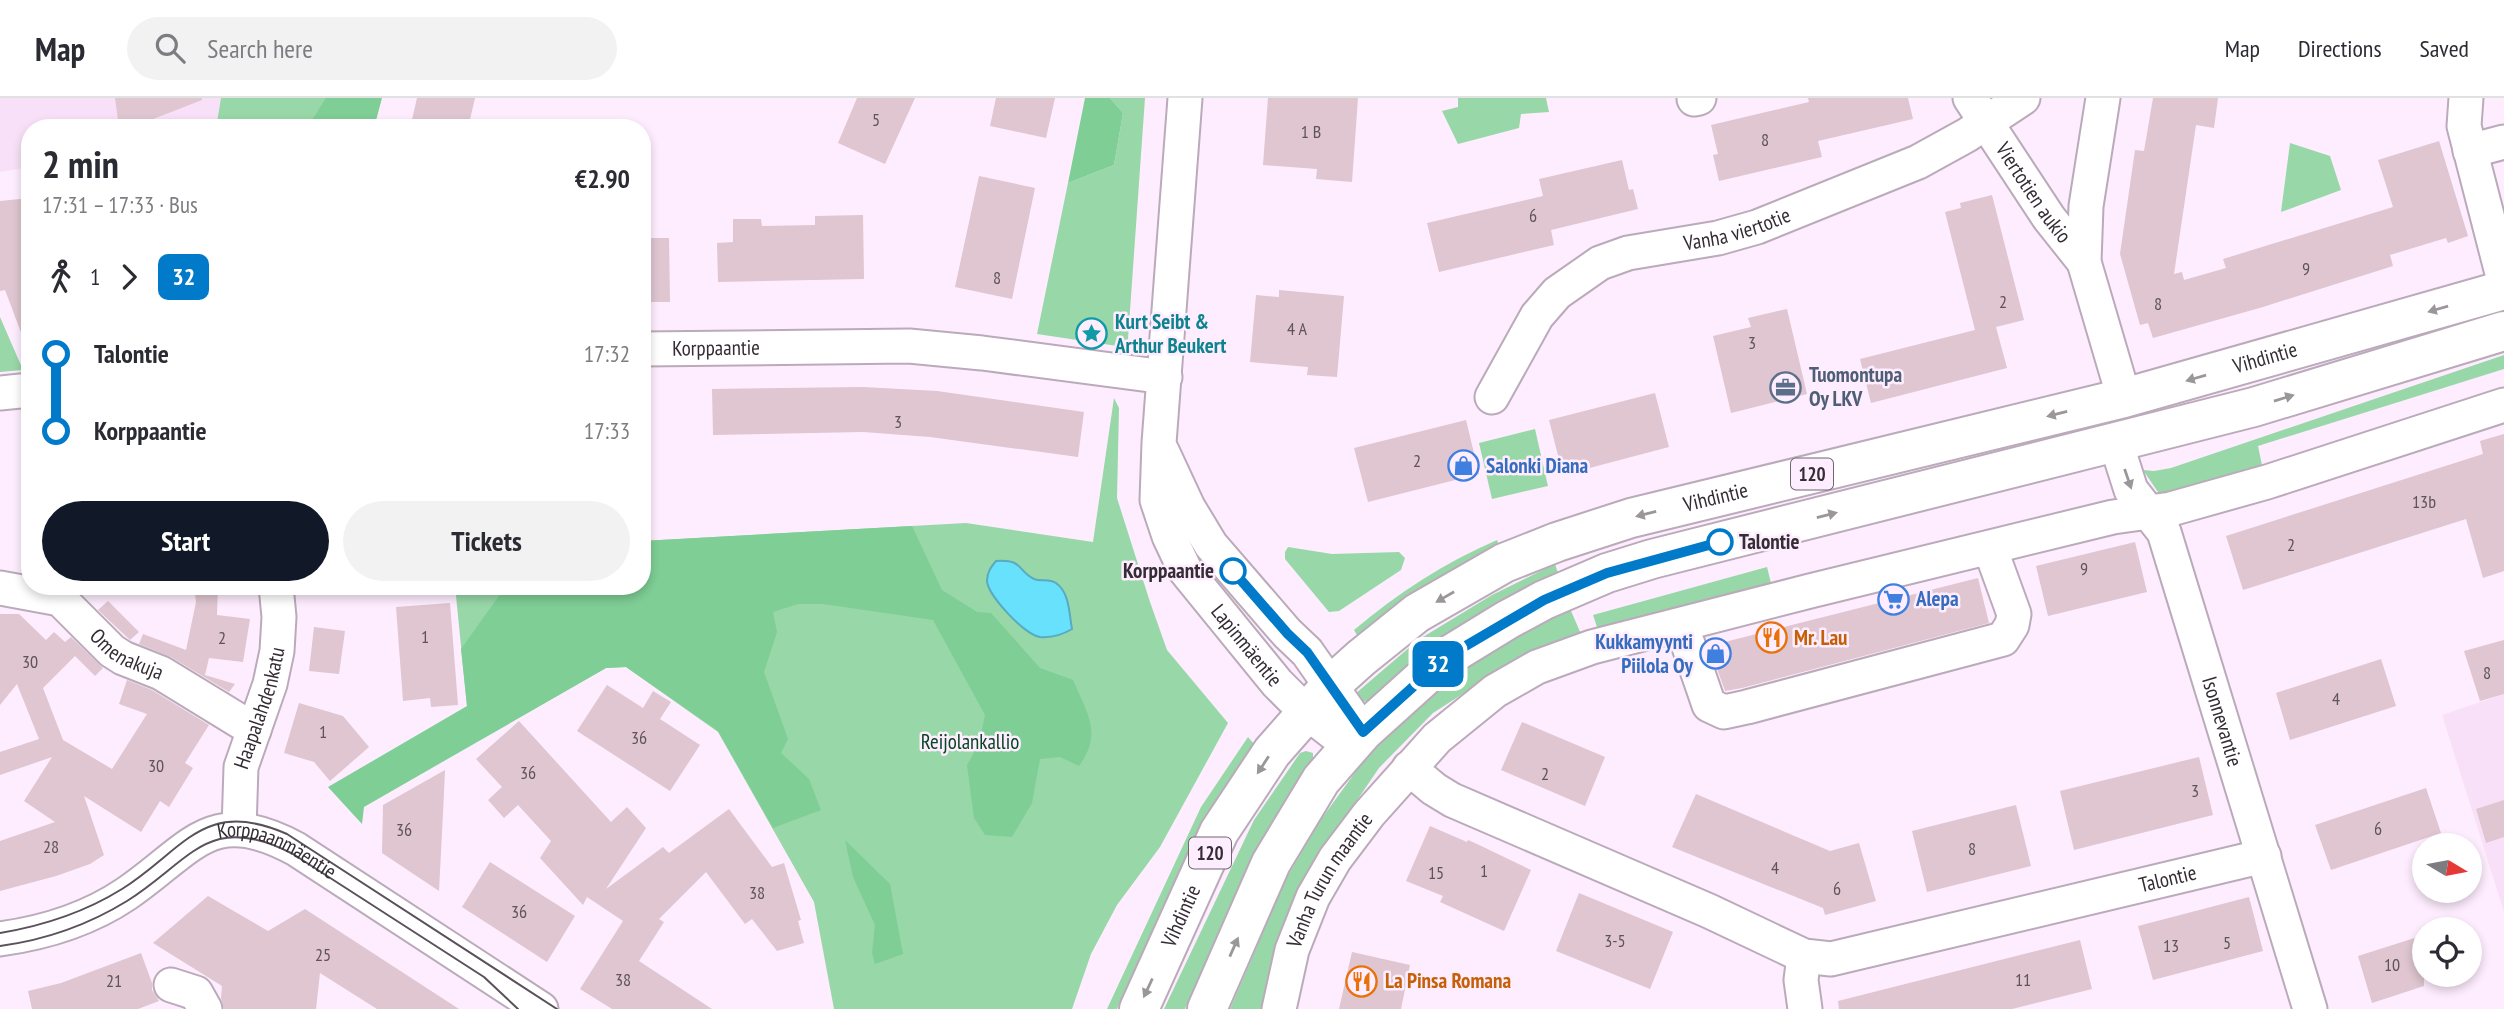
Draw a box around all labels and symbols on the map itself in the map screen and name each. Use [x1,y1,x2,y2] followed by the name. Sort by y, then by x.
[872,108,880,131] house number: 5
[1301,120,1321,143] house number: 1 B
[1761,128,1769,151] house number: 8
[1989,136,2078,248] street label: Viertotien aukio
[1681,201,1794,257] street label: Vanha viertotie
[1529,204,1537,227] house number: 6
[2302,257,2310,280] house number: 9
[993,266,1001,289] house number: 8
[1999,290,2007,313] house number: 2
[2154,292,2162,315] house number: 8
[2428,304,2449,314] one-way arrow
[1114,308,1226,359] place label: Kurt Seibt & Arthur Beukert
[1075,317,1109,351] place icon: Kurt Seibt & Arthur Beukert
[1287,317,1307,340] house number: 4 A
[1748,331,1756,354] house number: 3
[672,334,760,362] street label: Korppaantie
[2229,335,2300,380] street label: Vihdintie
[1809,361,1902,412] place label: Tuomontupa Oy LKV
[1769,370,1803,404] office icon: Tuomontupa Oy LKV
[2185,373,2207,384] one-way arrow
[2274,392,2295,402] one-way arrow
[2046,409,2068,420] one-way arrow
[894,410,902,433] house number: 3
[1413,449,1421,472] house number: 2
[1446,449,1480,483] shop icon: Salonki Diana
[1486,452,1589,479] place label: Salonki Diana
[1791,458,1833,490] road number: 120
[2123,469,2134,490] one-way arrow
[1680,476,1751,518] street label: Vihdintie
[2412,490,2436,513] house number: 13b
[1635,509,1657,520] one-way arrow
[1816,509,1838,520] one-way arrow
[1739,528,1800,555] place label: Talontie
[1707,529,1733,555] marker: Talontie
[2287,533,2295,556] house number: 2
[1123,557,1214,584] place label: Korppaantie
[2080,557,2088,580] house number: 9
[1220,558,1246,584] marker: Korppaantie
[1876,582,1910,616] supermarket icon: Alepa
[1915,585,1959,612] place label: Alepa
[1435,591,1454,603] one-way arrow
[1205,598,1289,692] street label: Lapinmäentie
[1754,621,1788,655] restaurant icon: Mr. Lau
[84,622,167,686] street label: Omenakuja
[1794,624,1847,651] place label: Mr. Lau
[421,625,429,648] house number: 1
[218,626,226,649] house number: 2
[1595,628,1694,679] place label: Kukkamyynti Piilola Oy
[1699,637,1733,671] shop icon: Kukkamyynti Piilola Oy
[1406,641,1470,687] line badge: 32
[227,645,290,773] street label: Haapalahdenkatu
[22,650,38,673] house number: 30
[2483,661,2491,684] house number: 8
[2196,673,2249,770] street label: Isonnevantie
[2332,687,2340,710] house number: 4
[319,720,327,743] house number: 1
[631,726,647,749] house number: 36
[921,728,1019,755] park label: Reijolankallio
[148,754,164,777] house number: 30
[1257,755,1270,775] one-way arrow
[520,761,536,784] house number: 36
[1541,762,1549,785] house number: 2
[2191,779,2199,802] house number: 3
[1280,807,1378,952] street label: Vanha Turun maantie
[215,816,342,885] street label: Korppaanmäentie
[2374,817,2382,840] house number: 6
[396,818,412,841] house number: 36
[2412,833,2482,903] north arrow
[43,835,59,858] house number: 28
[1968,837,1976,860] house number: 8
[1189,838,1231,868] road number: 120
[1771,856,1779,879] house number: 4
[1480,859,1488,882] house number: 1
[2136,859,2199,898] street label: Talontie
[1428,861,1444,884] house number: 15
[1833,877,1841,900] house number: 6
[1154,880,1206,952] street label: Vihdintie
[749,881,765,904] house number: 38
[511,900,527,923] house number: 36
[1604,929,1626,952] house number: 3-5
[2223,931,2231,954] house number: 5
[2163,934,2179,957] house number: 13
[1229,936,1240,957] one-way arrow
[315,943,331,966] house number: 25
[2384,953,2400,976] house number: 10
[1345,964,1379,998] restaurant icon: La Pinsa Romana
[1385,967,1511,994] place label: La Pinsa Romana
[615,968,631,991] house number: 38
[2015,968,2031,991] house number: 11
[106,969,122,992] house number: 21
[1142,978,1153,999] one-way arrow

